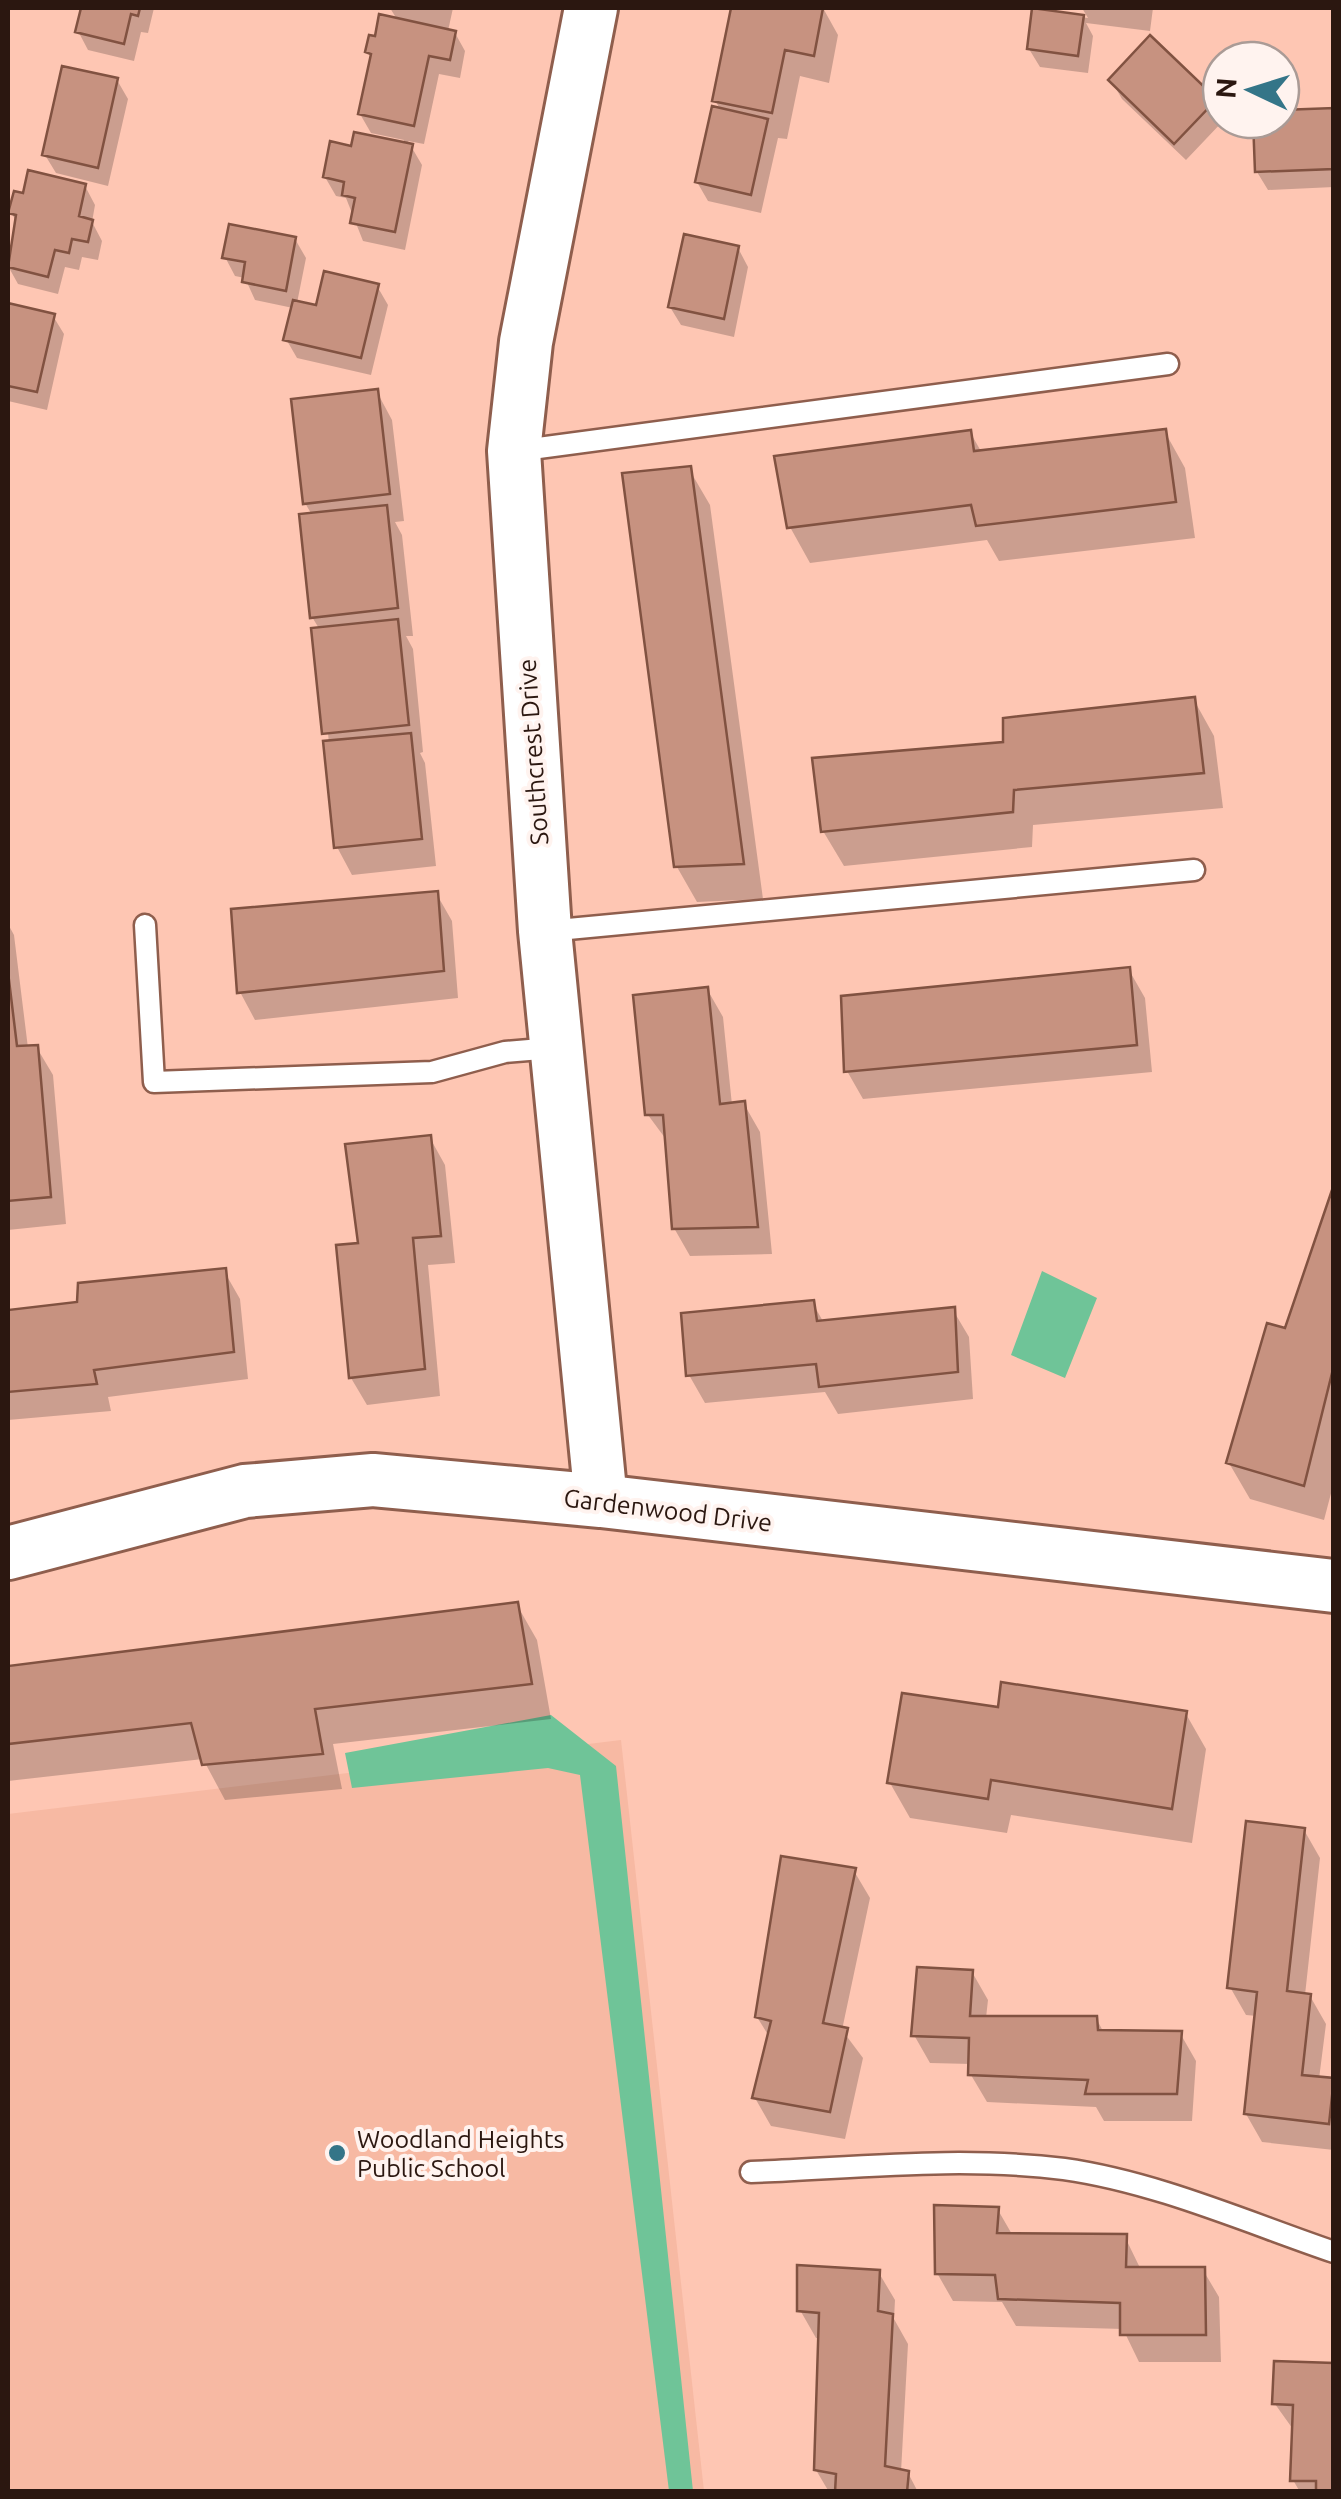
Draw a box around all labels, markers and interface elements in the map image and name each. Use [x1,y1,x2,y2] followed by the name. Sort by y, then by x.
[1201,40,1301,140] north arrow
[1209,77,1242,100] text: N
[513,658,553,846] street label: Southcrest Drive
[562,1483,774,1537] street label: Gardenwood Drive
[357,2125,564,2182] place label: Woodland Heights Public School
[326,2142,348,2164] marker: Woodland Heights Public School

